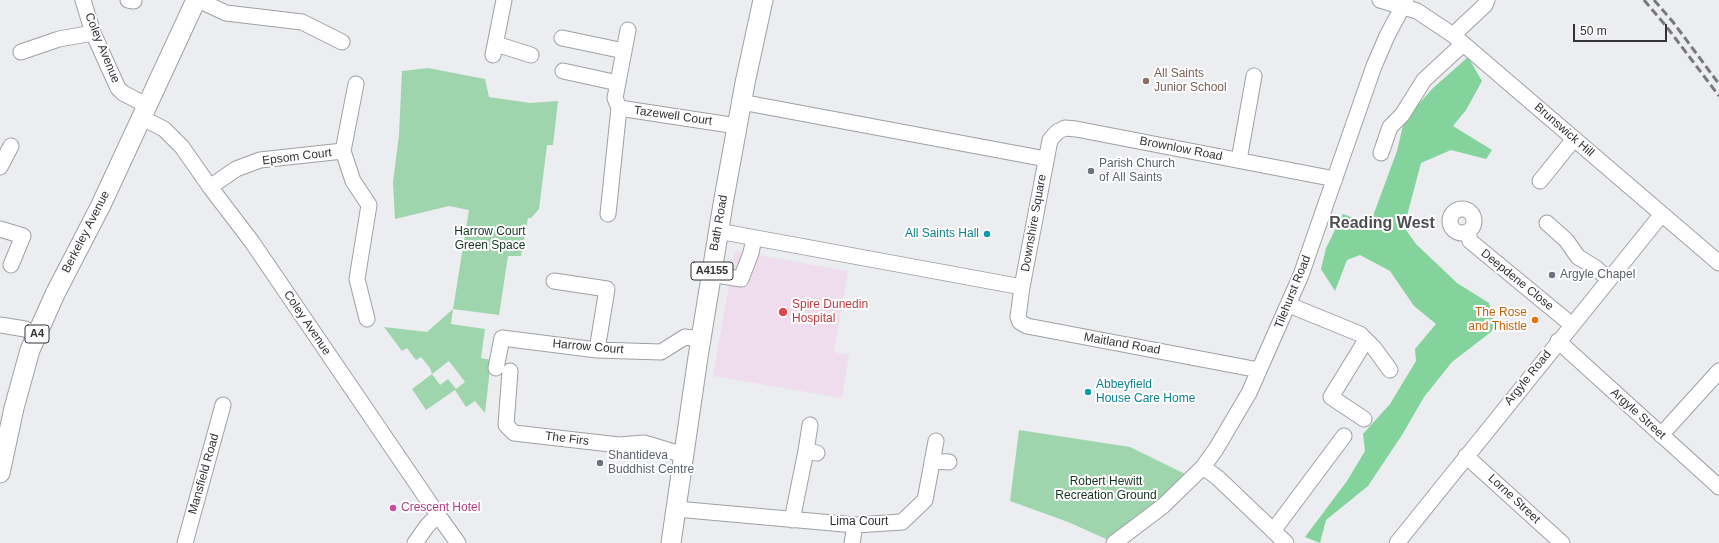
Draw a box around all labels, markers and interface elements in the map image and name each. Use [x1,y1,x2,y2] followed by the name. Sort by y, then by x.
[81,11,123,85] street label: Coley Avenue
[1575,16,1669,42] scale bar
[1580,24,1607,38] text: 50 m
[1154,67,1227,95] place label: All Saints Junior School
[1141,76,1151,86] marker: All Saints Junior School
[1531,100,1597,160] street label: Brunswick Hill
[633,103,713,129] street label: Tazewell Court
[1138,134,1224,164] street label: Brownlow Road
[261,146,333,168] street label: Epsom Court
[1099,157,1175,185] place label: Parish Church of All Saints
[1086,166,1096,176] marker: Parish Church of All Saints
[1018,173,1050,273] street label: Downshire Square
[59,188,113,276] street label: Berkeley Avenue
[707,194,731,252] street label: Bath Road
[1329,214,1435,234] district label: Reading West
[454,225,526,253] park label: Harrow Court Green Space
[905,227,979,241] place label: All Saints Hall
[982,229,992,239] marker: All Saints Hall
[1478,246,1556,314] street label: Deepdene Close
[1272,253,1314,331] street label: Tilehurst Road
[691,262,733,280] road number: A4155
[1560,268,1635,282] place label: Argyle Chapel
[1547,270,1557,280] marker: Argyle Chapel
[280,288,334,358] street label: Coley Avenue
[792,298,868,326] place label: Spire Dunedin Hospital
[777,306,789,318] marker: Spire Dunedin Hospital
[1468,306,1527,334] place label: The Rose and Thistle
[1530,315,1540,325] marker: The Rose and Thistle
[25,325,49,343] road number: A4
[1083,330,1161,358] street label: Maitland Road
[552,337,624,357] street label: Harrow Court
[1502,348,1554,408] street label: Argyle Road
[1096,378,1195,406] place label: Abbeyfield House Care Home
[1607,385,1669,443] street label: Argyle Street
[1083,387,1093,397] marker: Abbeyfield House Care Home
[544,429,590,449] street label: The Firs
[186,432,222,516] street label: Mansfield Road
[608,449,694,477] place label: Shantideva Buddhist Centre
[595,458,605,468] marker: Shantideva Buddhist Centre
[1485,471,1543,527] street label: Lorne Street
[1055,475,1157,503] park label: Robert Hewitt Recreation Ground
[401,501,480,515] place label: Crescent Hotel
[388,503,398,513] marker: Crescent Hotel
[830,515,888,529] street label: Lima Court

